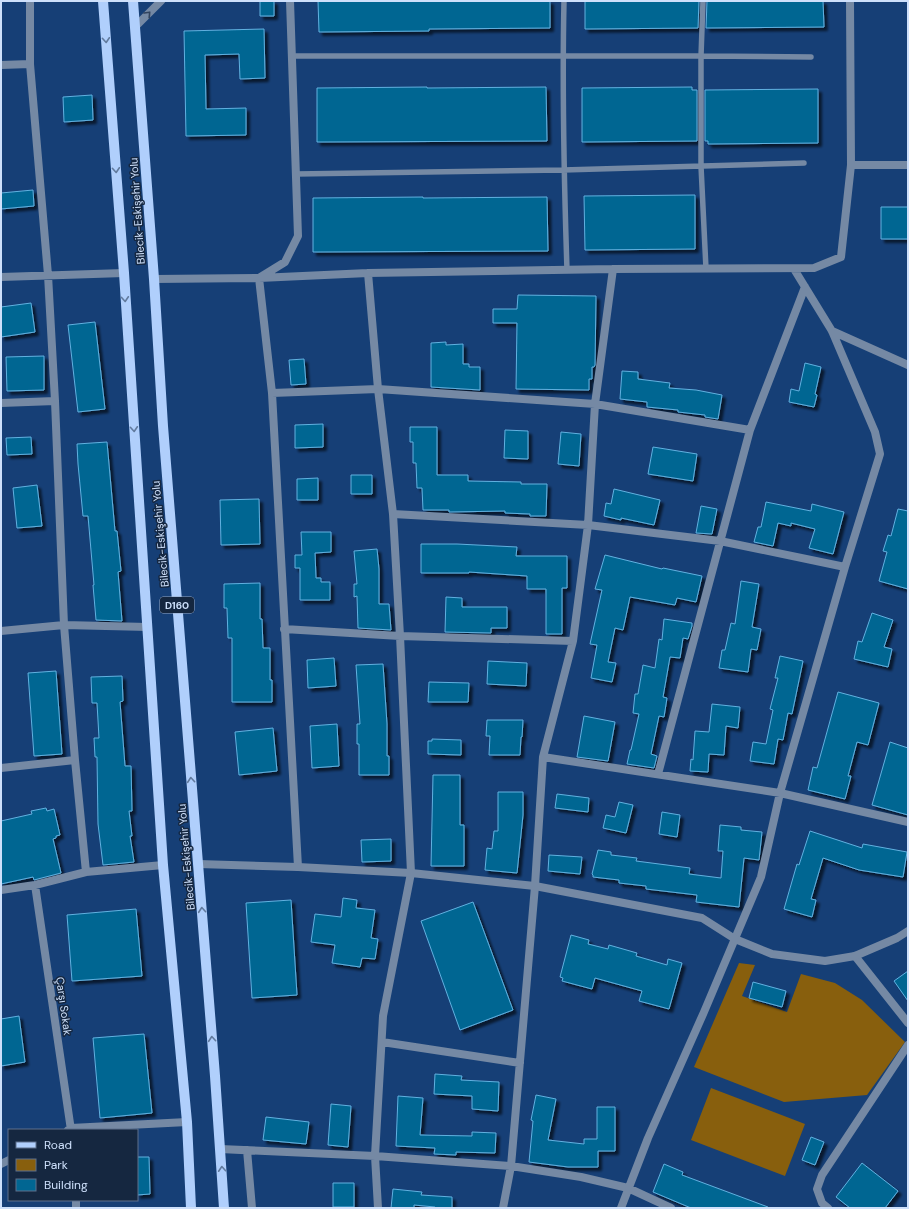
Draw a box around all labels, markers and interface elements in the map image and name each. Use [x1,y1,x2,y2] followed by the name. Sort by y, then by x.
[143,11,151,19] one-way arrow
[101,37,110,43] one-way arrow
[126,157,148,265] street label: Bilecik-Eskişehir Yolu
[111,166,120,173] one-way arrow
[121,296,130,302] one-way arrow
[130,426,139,432] one-way arrow
[148,480,172,588] street label: Bilecik-Eskişehir Yolu
[160,597,194,613] road number: D160
[187,777,196,783] one-way arrow
[174,803,198,911] street label: Bilecik-Eskişehir Yolu
[197,907,206,913] one-way arrow
[53,976,75,1037] street label: Çarşı Sokak
[208,1036,217,1042] one-way arrow
[8,1129,138,1201] legend
[44,1137,72,1153] text: Road
[44,1157,68,1173] text: Park
[217,1166,226,1172] one-way arrow
[44,1177,88,1193] text: Building

